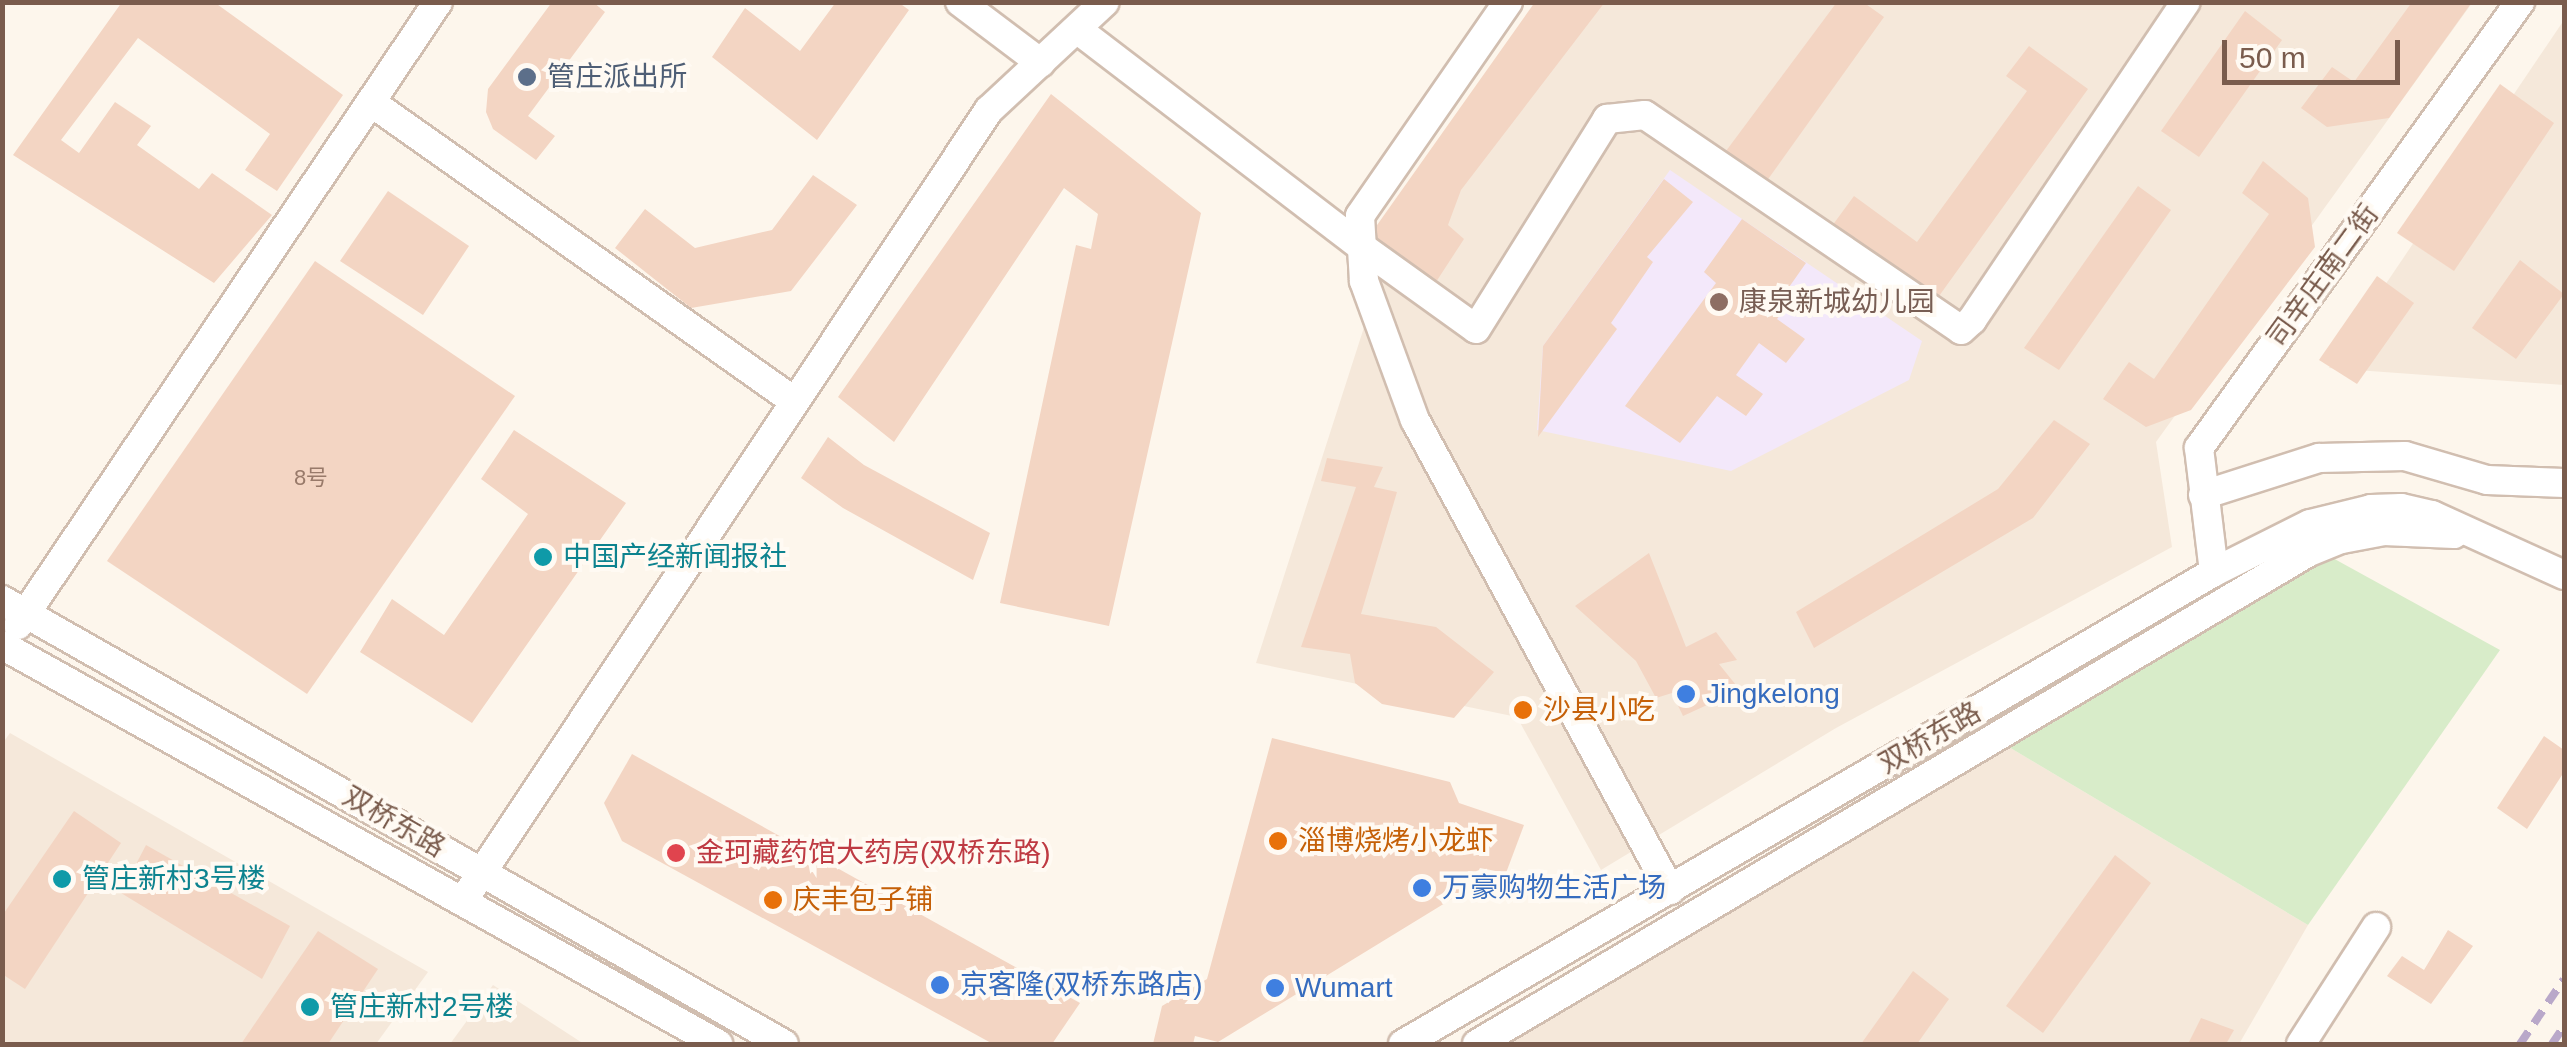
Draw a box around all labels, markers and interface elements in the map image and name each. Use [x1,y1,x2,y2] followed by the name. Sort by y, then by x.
[2227,20,2404,82] scale bar
[2239,41,2306,74] text: 50 m
[547,60,687,94] place label: 管庄派出所
[516,66,538,88] marker: 管庄派出所
[2260,198,2386,354] street label: 司辛庄南二街
[1739,285,1935,319] place label: 康泉新城幼儿园
[1708,291,1730,313] marker: 康泉新城幼儿园
[294,465,328,491] house number: 8号
[563,540,787,574] place label: 中国产经新闻报社
[532,546,554,568] marker: 中国产经新闻报社
[1706,677,1840,711] place label: Jingkelong
[1675,683,1697,705] marker: Jingkelong
[1543,693,1655,727] place label: 沙县小吃
[1873,695,1987,781] street label: 双桥东路
[1512,699,1534,721] marker: 沙县小吃
[337,779,451,865] street label: 双桥东路
[1298,824,1494,858] place label: 淄博烧烤小龙虾
[1267,830,1289,852] marker: 淄博烧烤小龙虾
[696,836,1051,870] place label: 金珂藏药馆大药房(双桥东路)
[665,842,687,864] marker: 金珂藏药馆大药房(双桥东路)
[82,862,266,896] place label: 管庄新村3号楼
[51,868,73,890] marker: 管庄新村3号楼
[1442,871,1666,905] place label: 万豪购物生活广场
[1411,877,1433,899] marker: 万豪购物生活广场
[793,883,933,917] place label: 庆丰包子铺
[762,889,784,911] marker: 庆丰包子铺
[960,968,1203,1002] place label: 京客隆(双桥东路店)
[1295,971,1392,1005] place label: Wumart
[929,974,951,996] marker: 京客隆(双桥东路店)
[1264,977,1286,999] marker: Wumart
[330,990,514,1024] place label: 管庄新村2号楼
[299,996,321,1018] marker: 管庄新村2号楼

